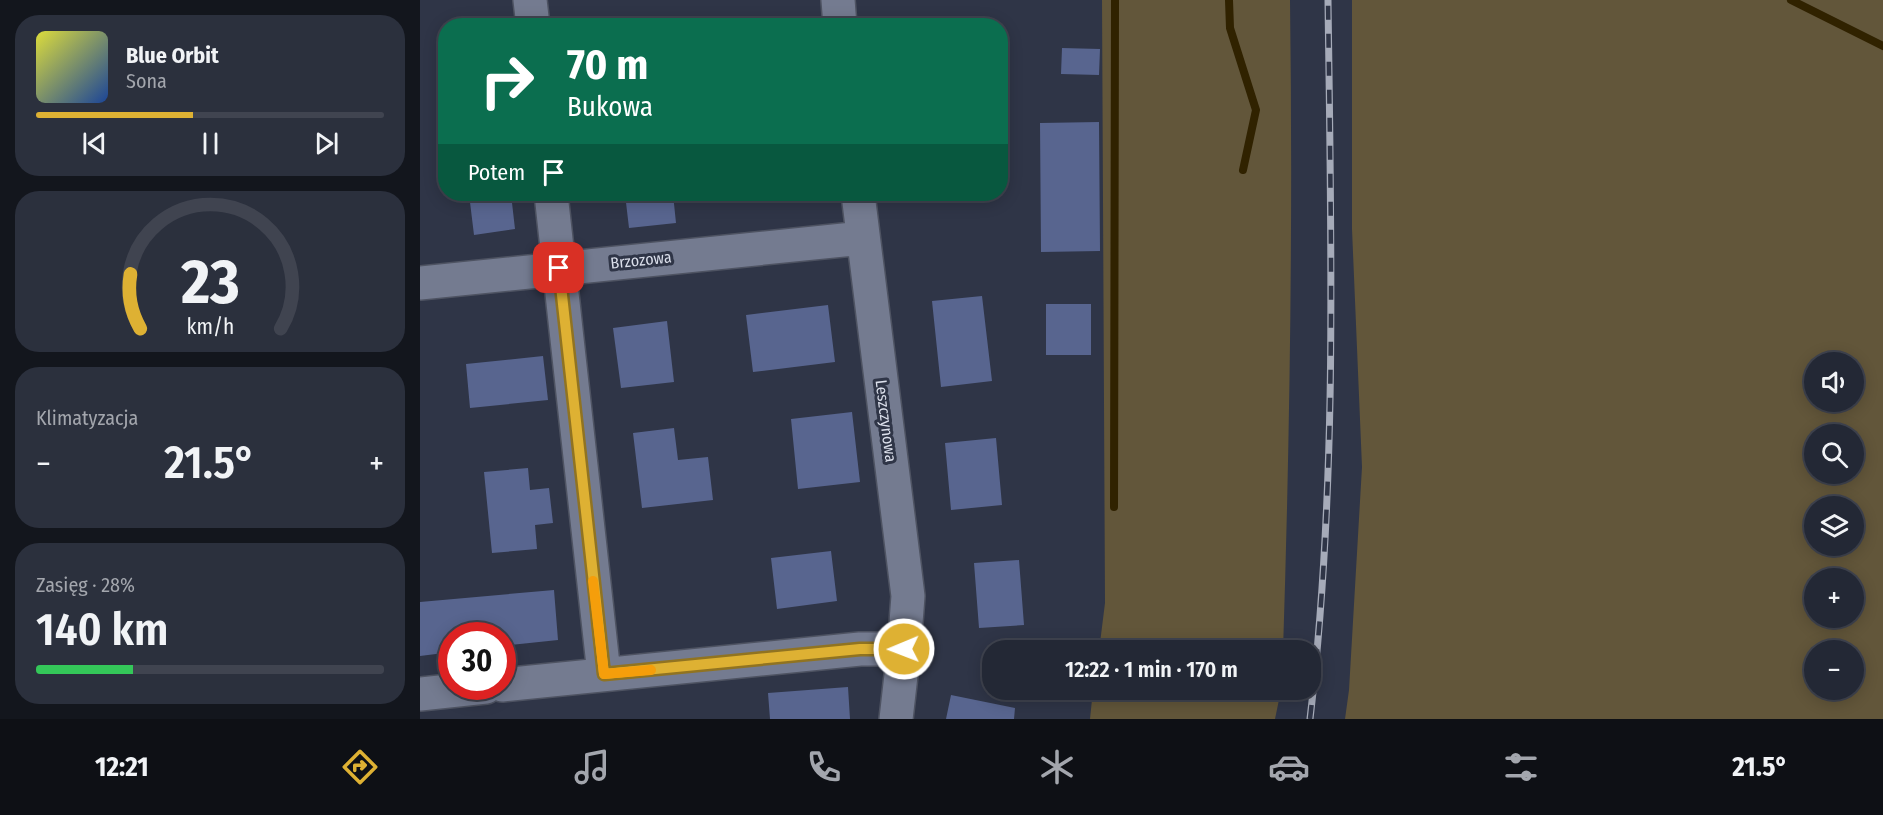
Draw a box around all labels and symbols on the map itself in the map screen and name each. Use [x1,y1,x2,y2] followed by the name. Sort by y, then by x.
[533,242,584,293] pin
[609,247,673,273] street label: Brzozowa
[872,379,901,463] street label: Leszczynowa
[872,617,936,681] position arrow
[438,622,516,700] speed limit sign: 30

